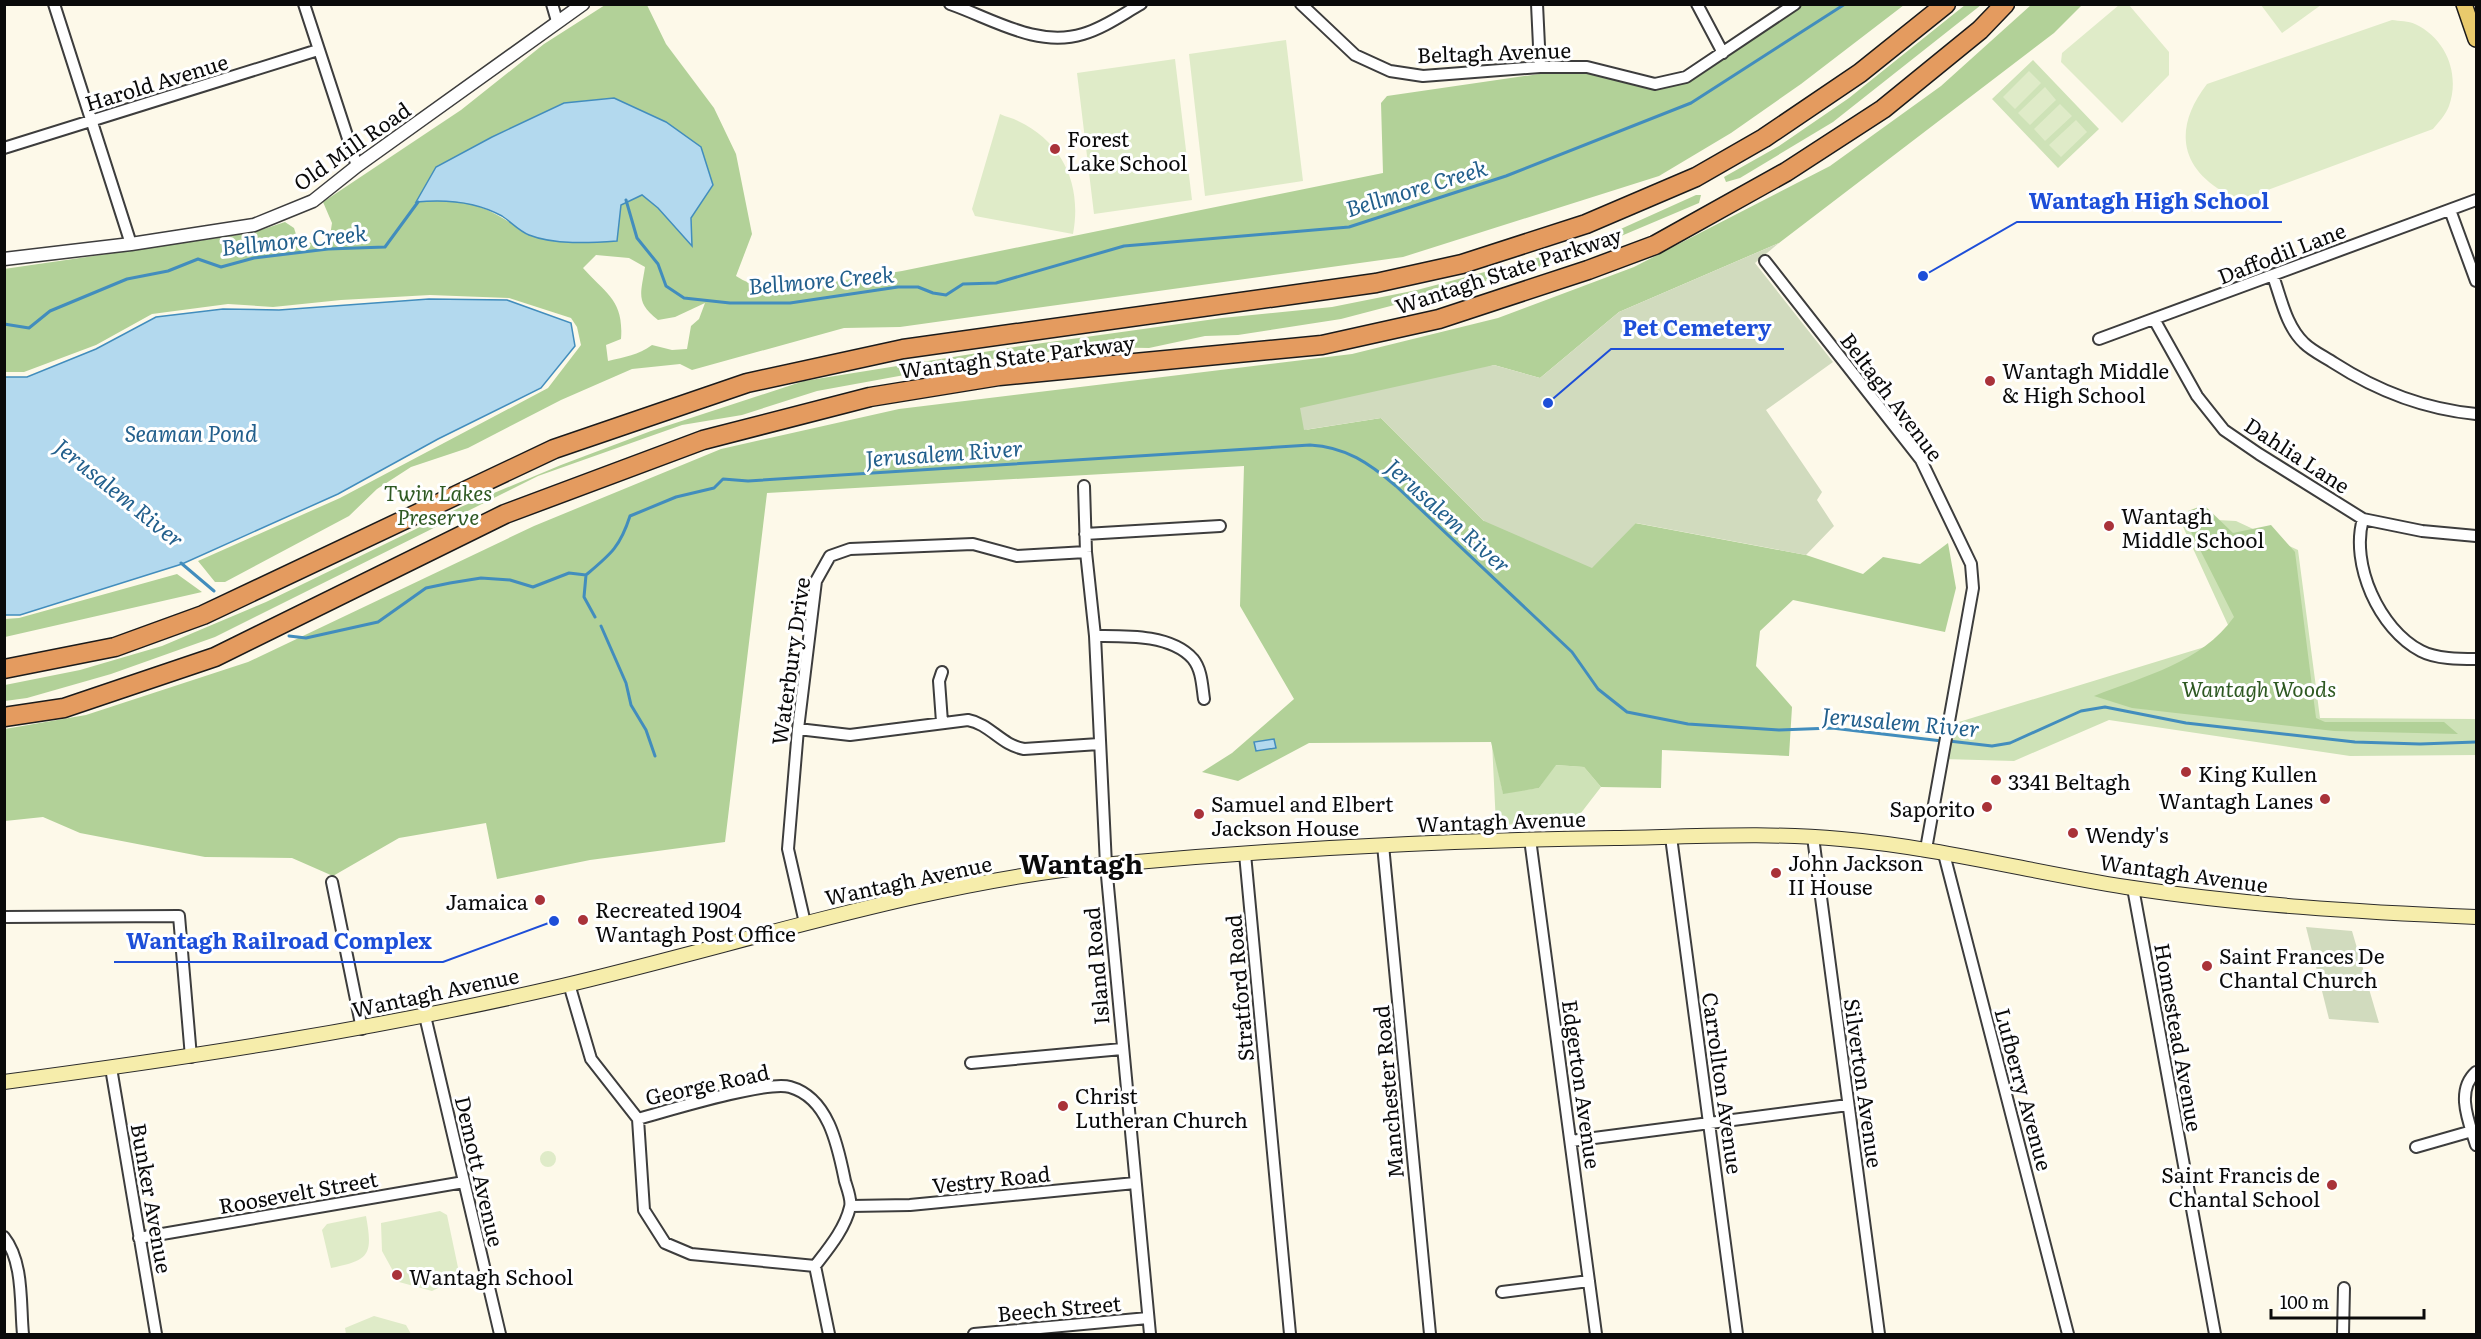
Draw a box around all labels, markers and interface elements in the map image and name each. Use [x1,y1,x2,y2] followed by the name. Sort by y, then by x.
[1416,33,1572,69] street label: Beltagh Avenue
[81,45,231,117] street label: Harold Avenue
[286,93,416,197] street label: Old Mill Road
[1067,122,1187,177] place label: Forest Lake School
[1048,142,1062,156] marker: Forest Lake School
[1341,150,1491,224] water label: Bellmore Creek
[2017,182,2282,222] callout: Wantagh High School
[2029,183,2269,216] text: Wantagh High School
[2213,213,2350,291] street label: Daffodil Lane
[220,215,368,263] water label: Bellmore Creek
[1391,217,1626,320] street label: Wantagh State Parkway
[747,256,895,302] water label: Bellmore Creek
[1611,309,1784,349] callout: Pet Cemetery
[1622,310,1772,343] text: Pet Cemetery
[898,325,1137,385] street label: Wantagh State Parkway
[1834,325,1952,467] street label: Beltagh Avenue
[2002,354,2169,409] place label: Wantagh Middle & High School
[1983,374,1997,388] marker: Wantagh Middle & High School
[2239,408,2357,500] street label: Dahlia Lane
[124,416,258,449] water label: Seaman Pond
[48,430,192,554] water label: Jerusalem River
[864,430,1024,474] water label: Jerusalem River
[1379,450,1519,580] water label: Jerusalem River
[384,476,492,531] park label: Twin Lakes Preserve
[2121,499,2264,554] place label: Wantagh Middle School
[2102,519,2116,533] marker: Wantagh Middle School
[762,575,816,747] street label: Waterbury Drive
[2182,672,2336,703] park label: Wantagh Woods
[1821,698,1981,744] water label: Jerusalem River
[2198,757,2317,788] place label: King Kullen
[2008,765,2131,796] place label: 3341 Beltagh
[2179,765,2193,779] marker: King Kullen
[1989,773,2003,787] marker: 3341 Beltagh
[2158,784,2313,815] place label: Wantagh Lanes
[1211,787,1394,842] place label: Samuel and Elbert Jackson House
[1889,792,1975,823] place label: Saporito
[2318,792,2332,806] marker: Wantagh Lanes
[1980,800,1994,814] marker: Saporito
[1416,802,1587,838] street label: Wantagh Avenue
[1192,807,1206,821] marker: Samuel and Elbert Jackson House
[2085,818,2169,849] place label: Wendy's
[2066,826,2080,840] marker: Wendy's
[1019,842,1143,882] district label: Wantagh
[2098,845,2270,899] street label: Wantagh Avenue
[822,846,994,912] street label: Wantagh Avenue
[1788,846,1923,901] place label: John Jackson II House
[1769,866,1783,880] marker: John Jackson II House
[446,885,529,916] place label: Jamaica
[533,893,547,907] marker: Jamaica
[595,893,796,948] place label: Recreated 1904 Wantagh Post Office
[1074,906,1116,1026] street label: Island Road
[576,913,590,927] marker: Recreated 1904 Wantagh Post Office
[1216,913,1260,1063] street label: Stratford Road
[114,922,443,962] callout: Wantagh Railroad Complex
[126,923,433,956] text: Wantagh Railroad Complex
[2219,939,2385,994] place label: Saint Frances De Chantal Church
[2148,940,2212,1134] street label: Homestead Avenue
[349,958,521,1024] street label: Wantagh Avenue
[2200,959,2214,973] marker: Saint Frances De Chantal Church
[1696,990,1752,1176] street label: Carrollton Avenue
[1838,996,1892,1170] street label: Silverton Avenue
[1556,997,1610,1171] street label: Edgerton Avenue
[1364,1004,1410,1180] street label: Manchester Road
[1988,1004,2062,1174] street label: Lufberry Avenue
[642,1055,772,1111] street label: George Road
[1075,1079,1248,1134] place label: Christ Lutheran Church
[449,1093,513,1250] street label: Demott Avenue
[1056,1099,1070,1113] marker: Christ Lutheran Church
[125,1120,181,1276] street label: Bunker Avenue
[930,1156,1052,1200] street label: Vestry Road
[2161,1158,2320,1213] place label: Saint Francis de Chantal School
[216,1162,380,1220] street label: Roosevelt Street
[2325,1178,2339,1192] marker: Saint Francis de Chantal School
[409,1260,573,1291] place label: Wantagh School
[390,1268,404,1282] marker: Wantagh School
[2271,1282,2424,1320] scale bar
[996,1286,1123,1328] street label: Beech Street
[2280,1288,2329,1315] text: 100 m

